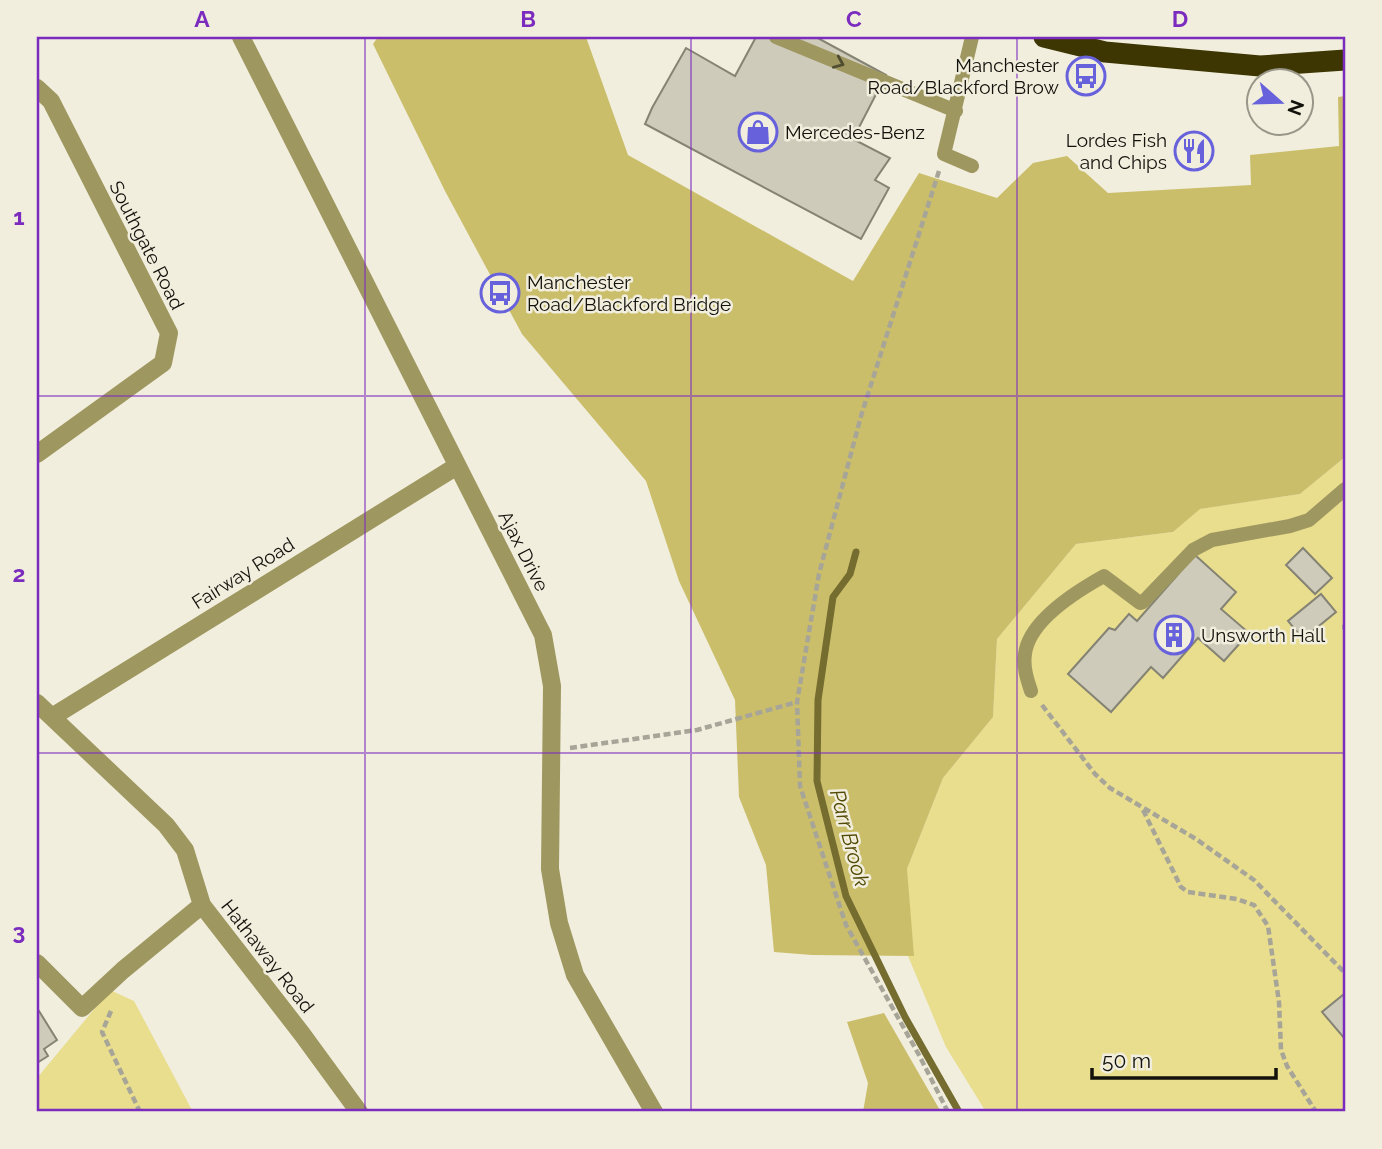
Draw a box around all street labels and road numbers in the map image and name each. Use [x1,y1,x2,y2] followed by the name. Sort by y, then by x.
[105,177,189,313] street label: Southgate Road
[494,507,554,595] street label: Ajax Drive
[188,533,298,613] street label: Fairway Road
[217,895,319,1017] street label: Hathaway Road

